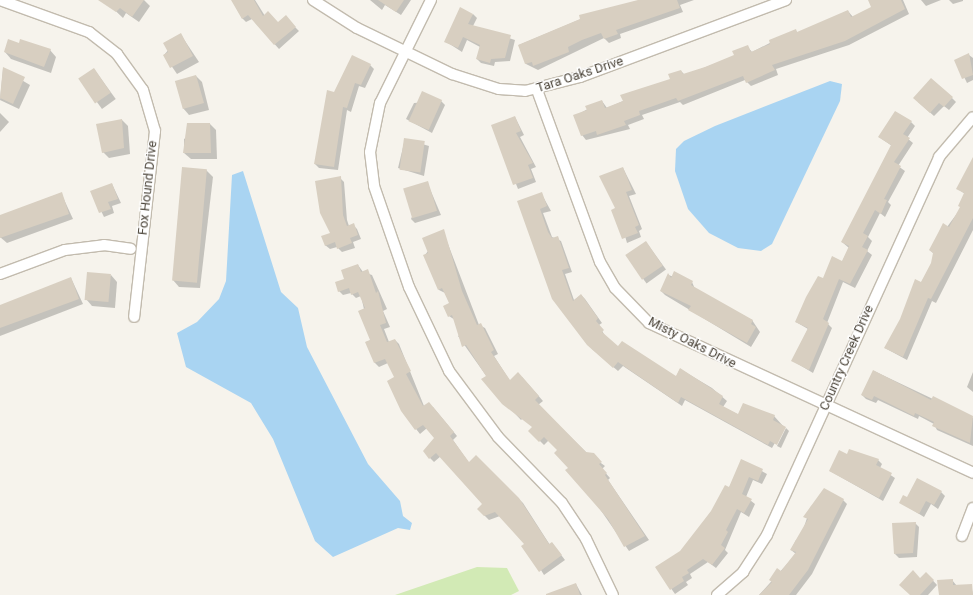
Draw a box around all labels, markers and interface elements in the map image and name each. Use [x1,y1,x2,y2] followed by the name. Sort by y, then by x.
[535,54,625,96] street label: Tara Oaks Drive
[135,140,161,236] street label: Fox Hound Drive
[817,303,877,413] street label: Country Creek Drive
[645,314,739,372] street label: Misty Oaks Drive

